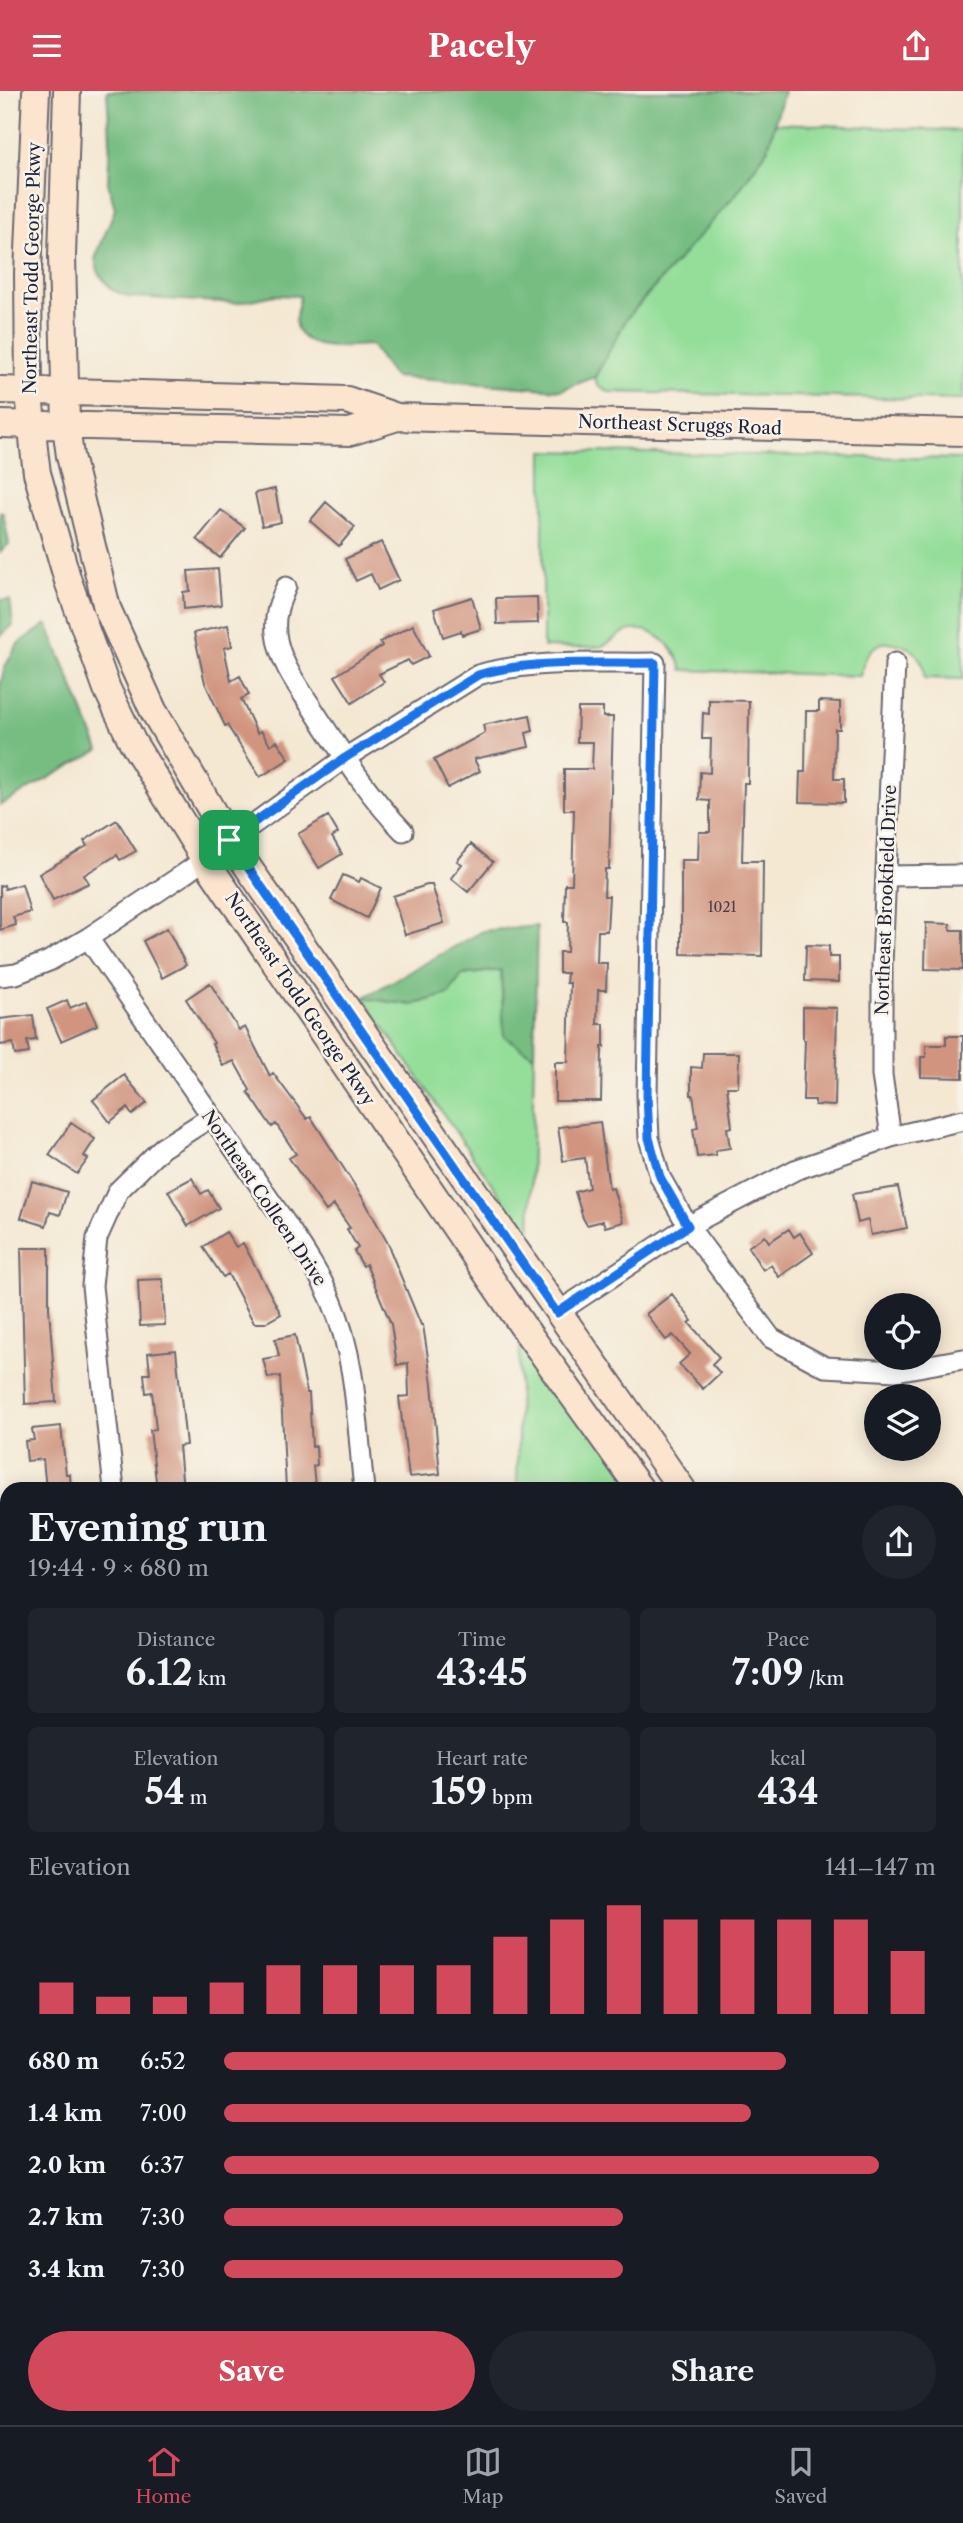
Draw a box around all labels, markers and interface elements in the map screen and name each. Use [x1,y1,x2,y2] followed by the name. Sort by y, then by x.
[428,26,535,65] text: Pacely
[28,27,66,65] icon: menu
[897,27,935,65] icon: share
[19,141,45,394] street label: Northeast Todd George Pkwy
[578,410,782,440] street label: Northeast Scruggs Road
[871,784,901,1016] street label: Northeast Brookfield Drive
[199,810,259,870] pin
[210,821,248,859] icon: arrive
[220,888,380,1111] street label: Northeast Todd George Pkwy
[708,898,736,916] house number: 1021
[197,1106,331,1290] street label: Northeast Colleen Drive
[864,1293,941,1461] map controls
[864,1293,941,1370] button: locate
[864,1384,941,1461] button: layers
[28,1504,268,1551] text: Evening run
[862,1505,936,1579] button: share
[28,1554,209,1582] text: 19:44 · 9 × 680 m
[137,1628,215,1651] text: Distance
[458,1628,506,1651] text: Time
[767,1628,809,1651] text: Pace
[126,1651,193,1694] text: 6.12
[437,1651,527,1694] text: 43:45
[732,1651,804,1694] text: 7:09
[193,1667,226,1690] text: km
[804,1667,844,1690] text: /km
[134,1747,218,1770] text: Elevation
[436,1747,528,1770] text: Heart rate
[770,1747,806,1770] text: kcal
[145,1770,185,1813] text: 54
[431,1770,487,1813] text: 159
[757,1770,819,1813] text: 434
[185,1786,207,1809] text: m
[487,1786,533,1809] text: bpm
[28,1853,131,1881] text: Elevation
[825,1853,936,1881] text: 141–147 m
[28,2047,99,2075] text: 680 m
[140,2047,186,2075] text: 6:52
[28,2099,102,2127] text: 1.4 km
[140,2099,187,2127] text: 7:00
[28,2151,106,2179] text: 2.0 km
[140,2151,184,2179] text: 6:37
[28,2203,104,2231] text: 2.7 km
[140,2203,185,2231] text: 7:30
[28,2255,105,2283] text: 3.4 km
[140,2255,185,2283] text: 7:30
[28,2331,475,2411] button: Save
[489,2331,936,2411] button: Share
[136,2443,191,2508] tab: Home
[463,2443,503,2508] tab: Map
[775,2443,827,2508] tab: Saved

